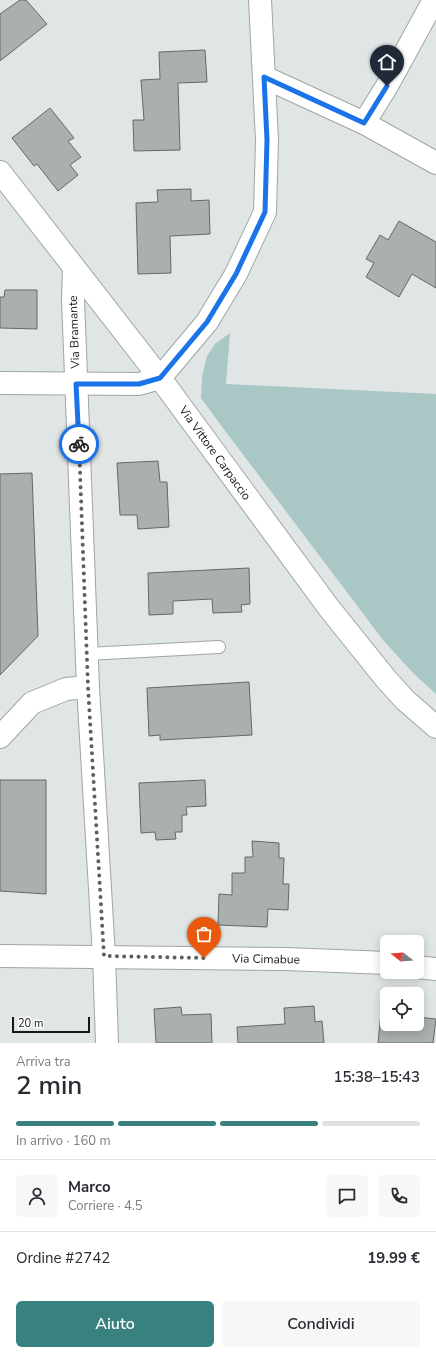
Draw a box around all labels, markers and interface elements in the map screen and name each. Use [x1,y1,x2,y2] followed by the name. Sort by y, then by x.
[370,45,404,86] pin
[376,51,398,73] icon: home
[65,295,83,370] street label: Via Bramante
[175,402,255,503] street label: Via Vittore Carpaccio
[59,424,99,464] courier
[68,433,90,455] icon: bike
[187,917,221,958] pin
[193,923,215,945] icon: bag
[380,935,424,979] north arrow
[380,935,424,1031] map controls
[231,950,300,968] street label: Via Cimabue
[380,987,424,1031] button: locate
[12,1015,90,1034] scale bar
[18,1016,43,1031] text: 20 m
[16,1053,71,1071] text: Arriva tra
[333,1067,420,1087] text: 15:38–15:43
[16,1068,82,1103] text: 2 min
[16,1132,111,1150] text: In arrivo · 160 m
[16,1175,58,1217] button: person
[326,1175,368,1217] button: chat
[378,1175,420,1217] button: phone
[68,1177,111,1197] text: Marco
[68,1197,142,1215] text: Corriere · 4.5
[16,1248,110,1268] text: Ordine #2742
[367,1248,420,1268] text: 19.99 €
[16,1301,214,1347] button: Aiuto
[222,1301,420,1347] button: Condividi

